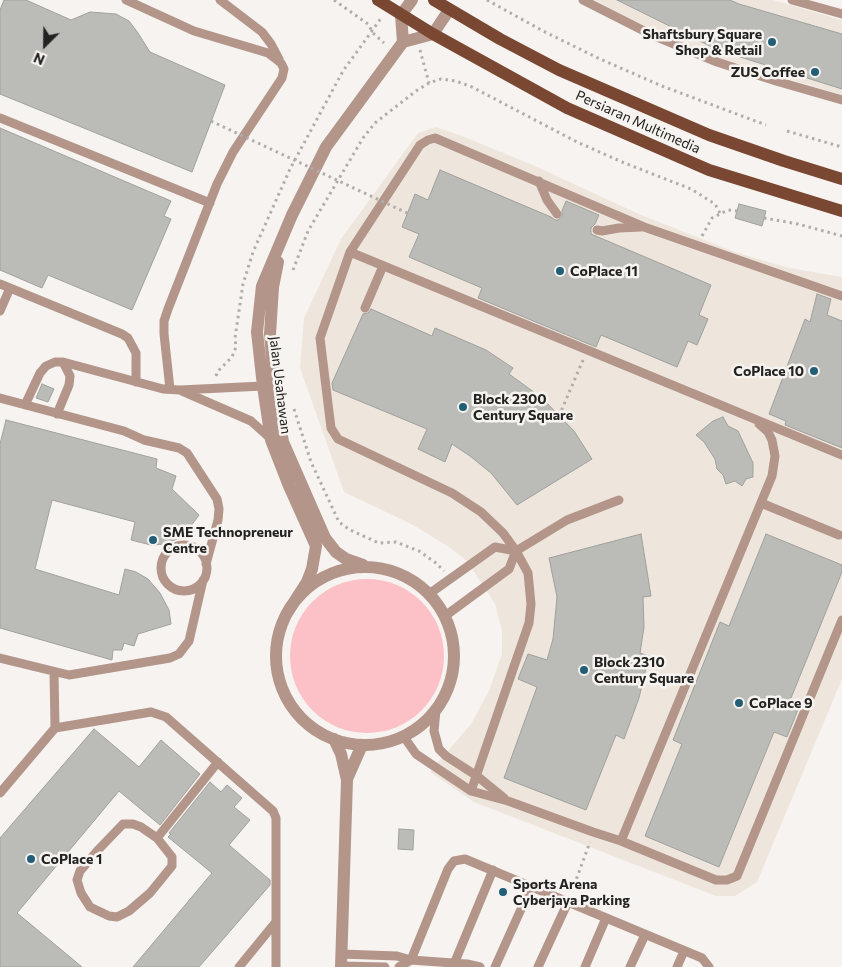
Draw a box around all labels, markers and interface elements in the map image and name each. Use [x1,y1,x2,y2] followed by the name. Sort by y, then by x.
[20,20,70,70] north arrow
[643,26,762,58] place label: Shaftsbury Square Shop & Retail
[766,36,778,48] marker: Shaftsbury Square Shop & Retail
[31,49,47,69] text: N
[731,64,805,80] place label: ZUS Coffee
[809,66,821,78] marker: ZUS Coffee
[573,87,703,157] street label: Persiaran Multimedia
[570,263,638,279] place label: CoPlace 11
[554,265,566,277] marker: CoPlace 11
[266,335,294,435] street label: Jalan Usahawan
[733,363,804,379] place label: CoPlace 10
[808,365,820,377] marker: CoPlace 10
[473,391,573,424] place label: Block 2300 Century Square
[457,401,469,413] marker: Block 2300 Century Square
[163,524,293,556] place label: SME Technopreneur Centre
[147,534,159,546] marker: SME Technopreneur Centre
[594,654,694,686] place label: Block 2310 Century Square
[578,664,590,676] marker: Block 2310 Century Square
[749,695,813,711] place label: CoPlace 9
[733,697,745,709] marker: CoPlace 9
[41,851,102,867] place label: CoPlace 1
[25,853,37,865] marker: CoPlace 1
[513,876,630,909] place label: Sports Arena Cyberjaya Parking
[497,886,509,898] marker: Sports Arena Cyberjaya Parking

